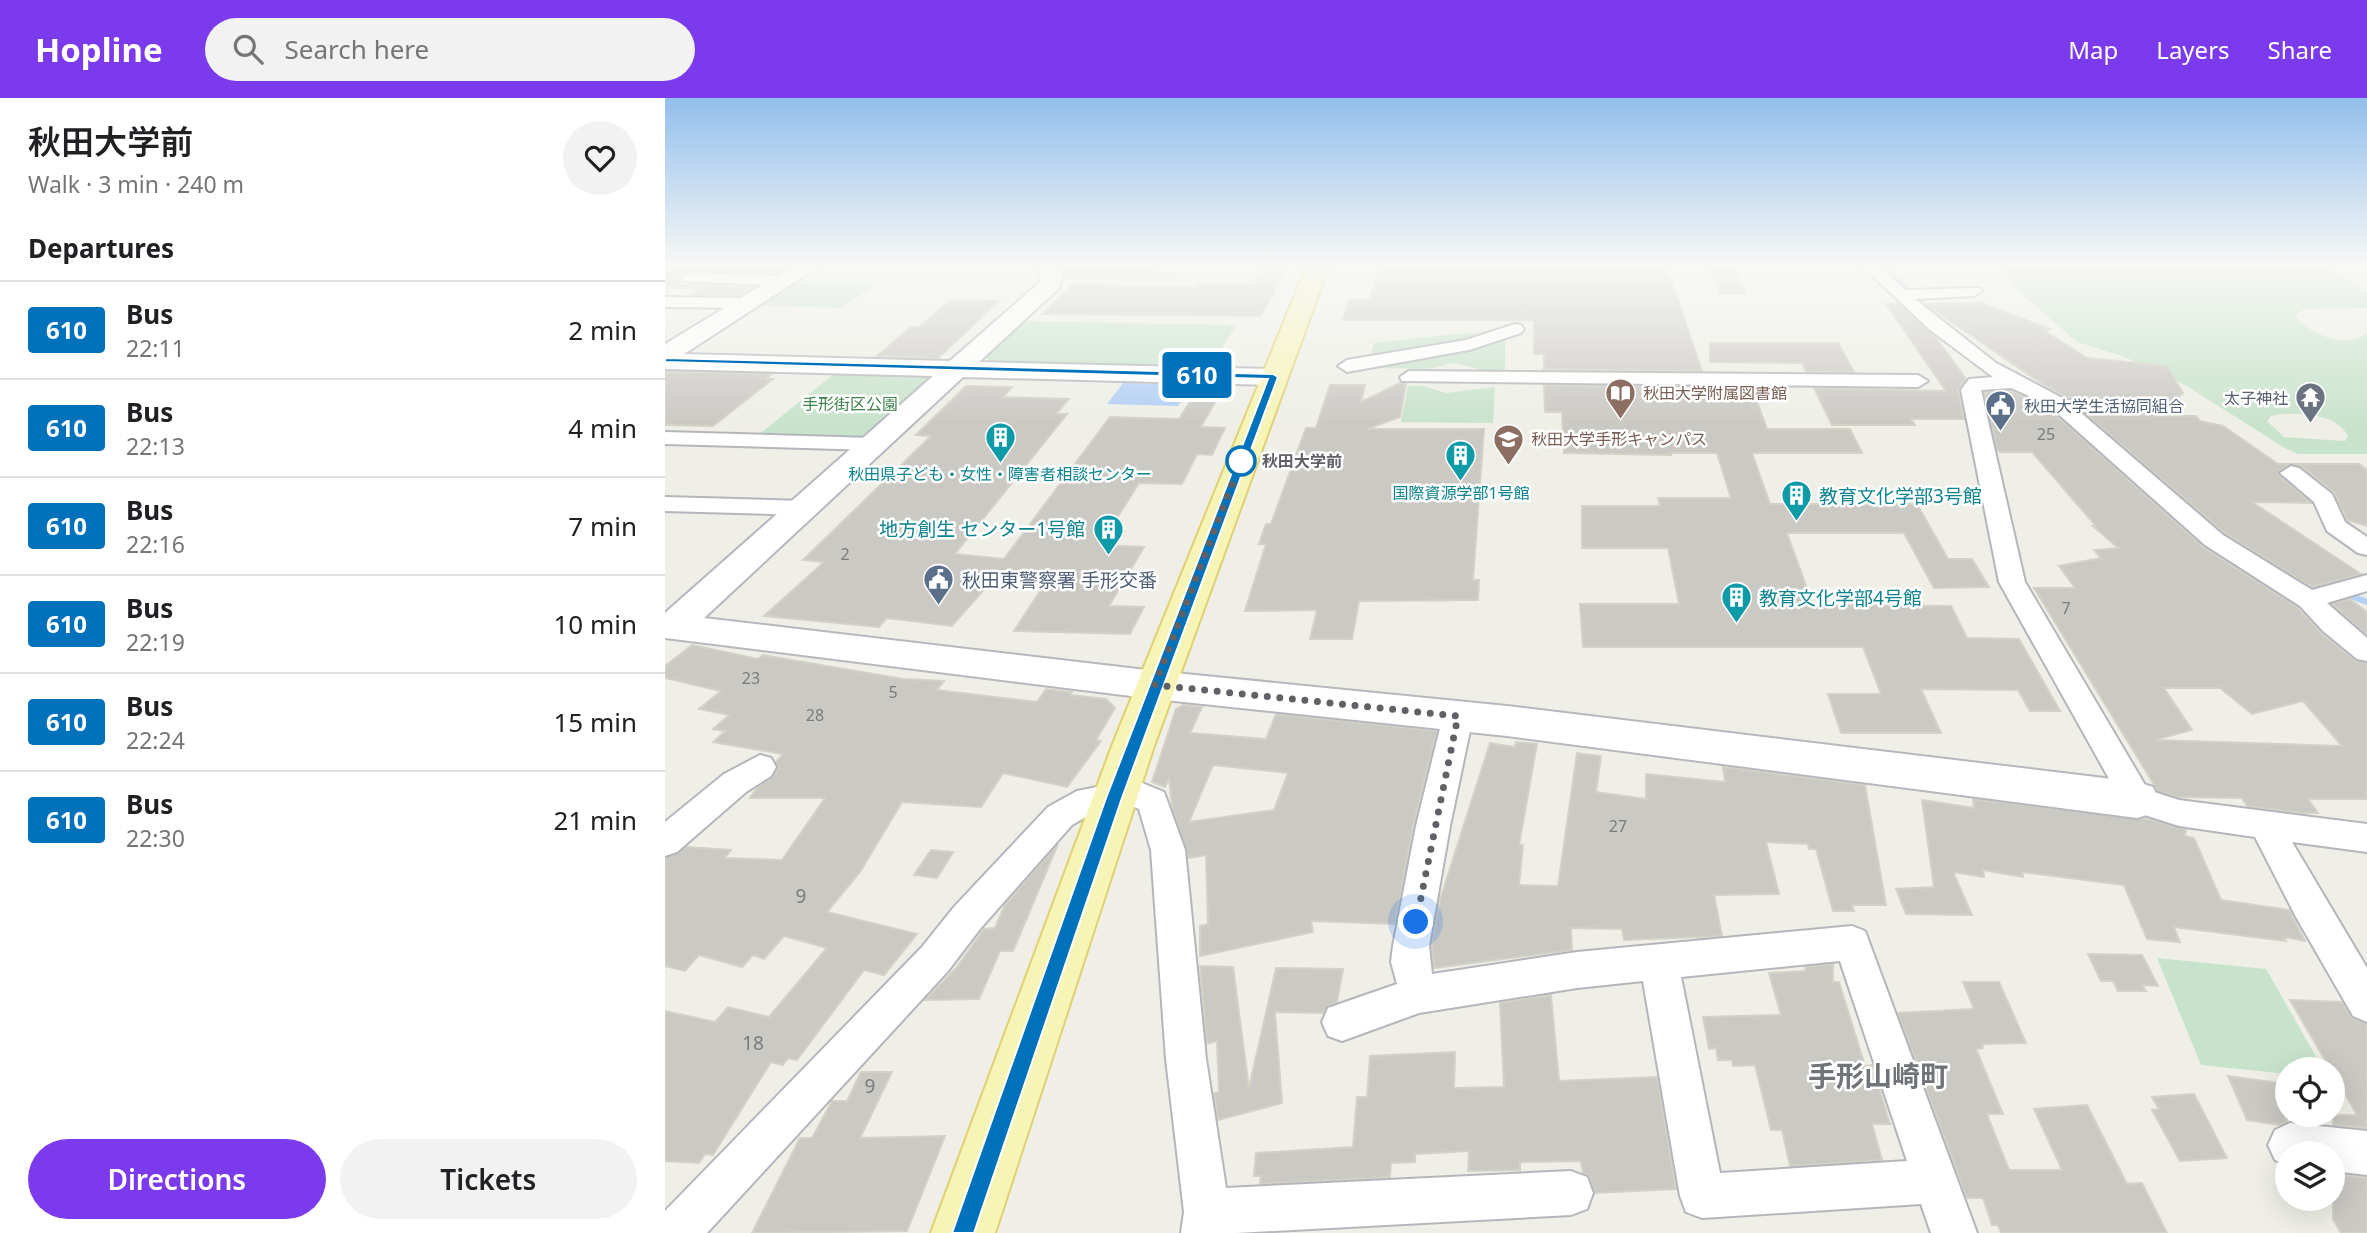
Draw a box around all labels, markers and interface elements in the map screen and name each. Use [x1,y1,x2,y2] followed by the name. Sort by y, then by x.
[205,18,695,81] search box
[35,27,163,72] text: Hopline
[229,30,267,68] icon: search
[285,31,429,67] text: Search here
[2068,33,2118,66] text: Map
[2156,33,2230,66] text: Layers
[2268,33,2332,66] text: Share
[28,119,193,164] text: 秋田大学前
[563,121,637,195] button: heart
[28,168,244,200] text: Walk · 3 min · 240 m
[28,230,174,266] text: Departures
[126,296,173,332] text: Bus
[568,312,637,348] text: 2 min
[46,313,87,346] text: 610
[126,332,185,364] text: 22:11
[1157,352,1237,398] line badge: 610
[1176,358,1218,391] text: 610
[1603,376,1637,420] library icon: 秋田大学附属図書館
[2294,381,2328,425] temple icon: 太子神社
[1643,382,1787,404] place label: 秋田大学附属図書館
[2224,387,2288,409] place label: 太子神社
[1984,389,2018,433] public building icon: 秋田大学生活協同組合
[802,393,898,415] park label: 手形街区公園
[126,394,173,430] text: Bus
[2024,395,2184,417] place label: 秋田大学生活協同組合
[568,410,637,446] text: 4 min
[46,411,87,444] text: 610
[983,420,1017,464] building icon: 秋田県子ども・女性・障害者相談センター
[1491,422,1525,466] school or university icon: 秋田大学手形キャンパス
[2037,423,2055,445] house number: 25
[1531,428,1707,450] place label: 秋田大学手形キャンパス
[126,430,185,462] text: 22:13
[1444,439,1478,483] building icon: 国際資源学部1号館
[1226,446,1256,476] marker: 秋田大学前
[1262,450,1342,472] place label: 秋田大学前
[848,463,1152,485] place label: 秋田県子ども・女性・障害者相談センター
[1779,479,1813,523] building icon: 教育文化学部3号館
[1392,482,1530,504] place label: 国際資源学部1号館
[1819,483,1982,509] place label: 教育文化学部3号館
[126,492,173,528] text: Bus
[568,508,637,544] text: 7 min
[46,509,87,542] text: 610
[1091,512,1125,556] building icon: 地方創生 センター1号館
[879,516,1085,542] place label: 地方創生 センター1号館
[126,528,185,560] text: 22:16
[840,543,850,565] house number: 2
[922,563,956,607] public building icon: 秋田東警察署 手形交番
[962,567,1157,593] place label: 秋田東警察署 手形交番
[1719,581,1753,625] building icon: 教育文化学部4号館
[1759,585,1922,611] place label: 教育文化学部4号館
[126,590,173,626] text: Bus
[2061,597,2071,619] house number: 7
[553,606,637,642] text: 10 min
[46,607,87,640] text: 610
[126,626,185,658] text: 22:19
[742,667,760,689] house number: 23
[888,681,898,703] house number: 5
[126,688,173,724] text: Bus
[553,704,637,740] text: 15 min
[806,704,824,726] house number: 28
[46,705,87,738] text: 610
[126,724,185,756] text: 22:24
[126,786,173,822] text: Bus
[553,802,637,838] text: 21 min
[46,803,87,836] text: 610
[1609,815,1627,837] house number: 27
[126,822,185,854] text: 22:30
[796,883,806,909] house number: 9
[1398,904,1433,939] your location
[742,1030,764,1056] house number: 18
[1808,1056,1948,1094] district label: 手形山崎町
[2275,1057,2345,1211] map controls
[2275,1057,2345,1127] button: locate
[865,1073,875,1099] house number: 9
[28,1139,326,1219] button: Directions
[340,1139,637,1219] button: Tickets
[2275,1141,2345,1211] button: layers

